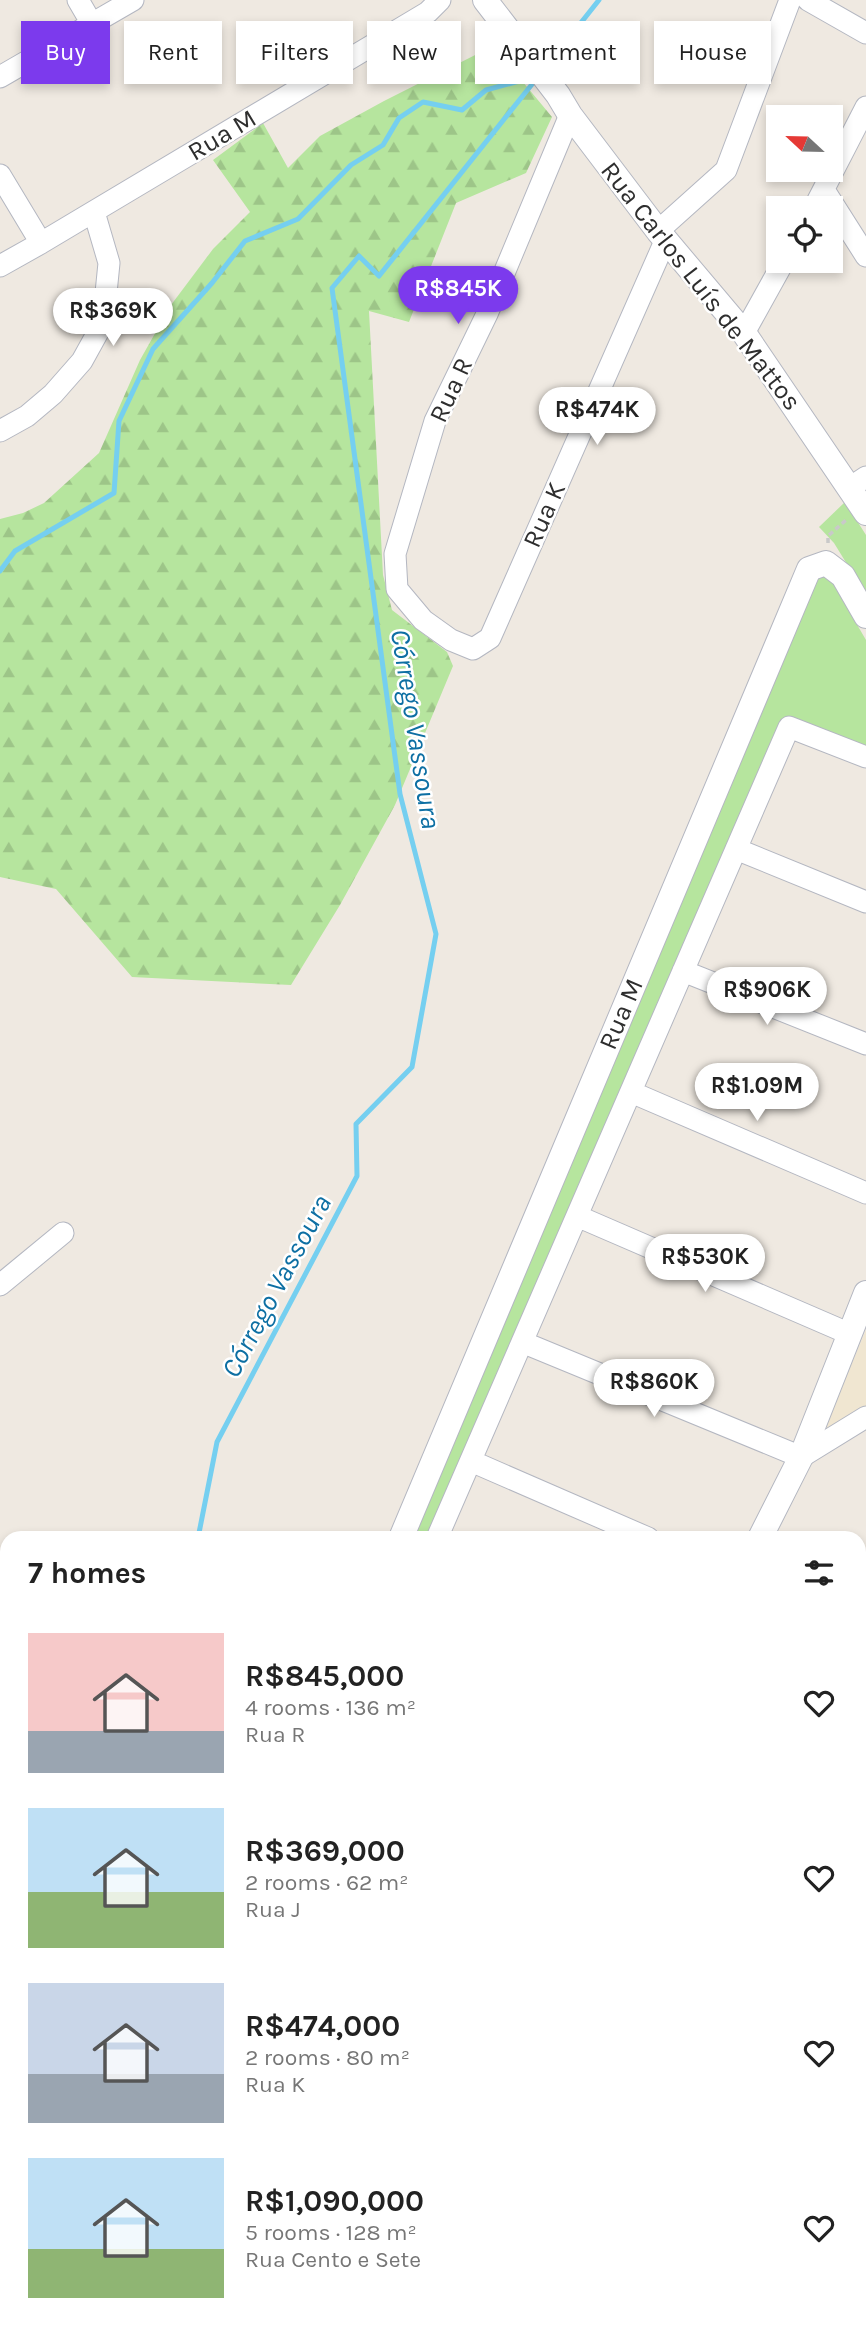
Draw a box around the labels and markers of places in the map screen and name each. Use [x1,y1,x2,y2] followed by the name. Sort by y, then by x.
[401,266,515,326] pin: R$845K
[56,288,170,348] pin: R$369K
[540,388,654,447] pin: R$474K
[710,968,824,1027] pin: R$906K
[692,1064,822,1123] pin: R$1.09M
[648,1234,762,1294] pin: R$530K
[597,1360,711,1419] pin: R$860K

